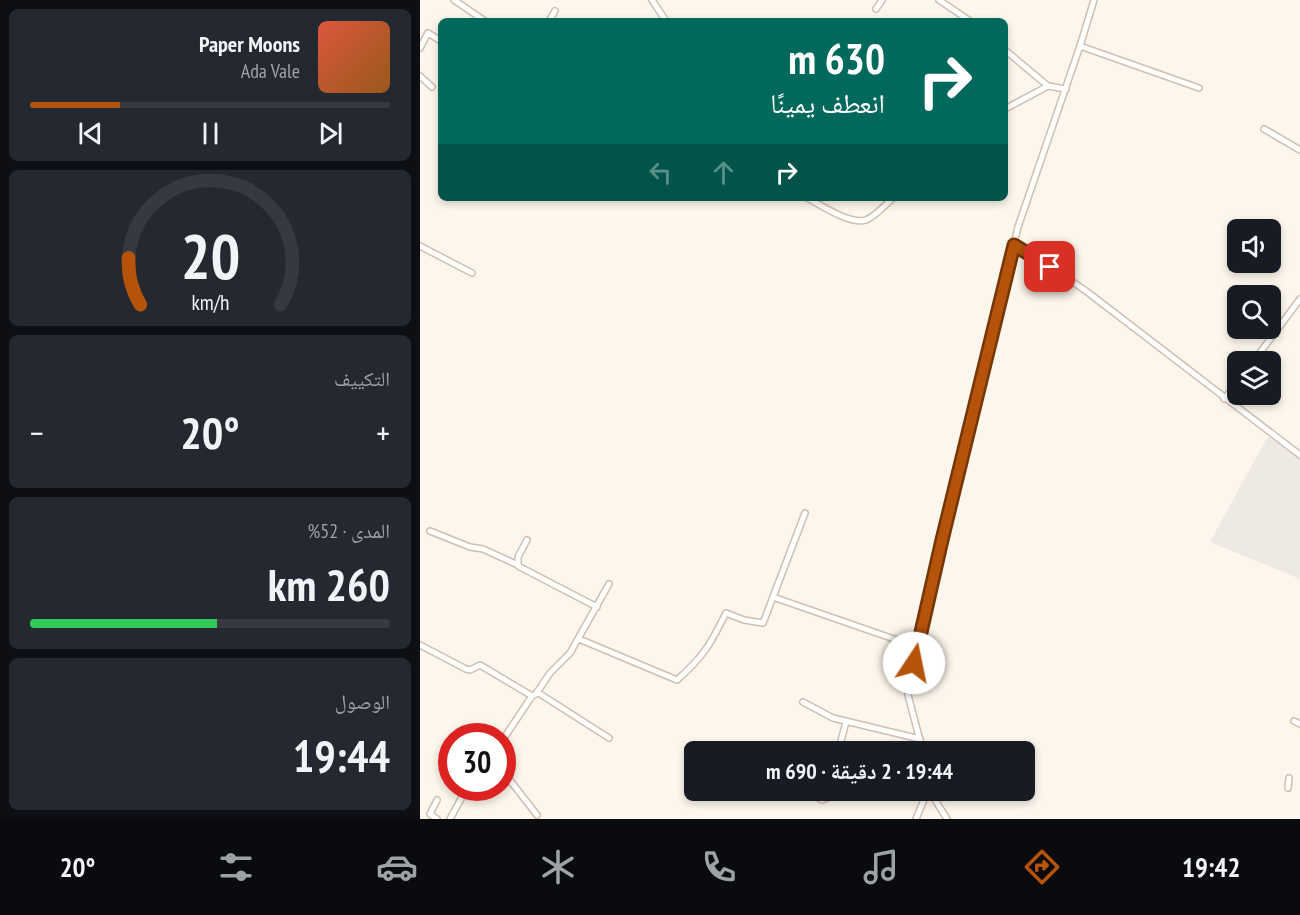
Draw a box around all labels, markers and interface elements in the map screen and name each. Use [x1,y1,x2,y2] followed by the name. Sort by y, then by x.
[199,30,300,58] text: Paper Moons
[788,31,885,86] text: 630 m
[906,42,984,120] icon: right
[241,58,300,84] text: Ada Vale
[770,86,885,120] text: انعطف يمينًا
[74,117,107,150] icon: previous
[194,117,227,150] icon: pause
[314,117,347,150] icon: next
[644,156,677,189] icon: left
[707,156,740,189] icon: ahead
[770,156,803,189] icon: right
[180,215,240,296] text: 20
[1227,219,1281,405] map controls
[1227,219,1281,273] button: sound
[1024,241,1075,292] pin
[1033,250,1066,283] icon: arrive
[1227,285,1281,339] button: search
[191,289,229,317] text: km/h
[1227,351,1281,405] button: layers
[334,366,390,392] text: التكييف
[180,403,240,461] text: 20°
[30,411,44,454] text: −
[376,411,390,454] text: +
[307,518,390,544] text: المدى · 52%
[268,555,390,613] text: 260 km
[882,631,946,695] position arrow
[335,689,390,715] text: الوصول
[438,723,516,801] speed limit sign: 30
[293,726,390,784] text: 19:44
[766,757,953,785] text: 19:44 · 2 دقيقة · 690 m
[215,846,257,888] icon: filters
[376,846,418,888] icon: car
[537,846,579,888] icon: climate
[698,846,740,888] icon: phone
[860,846,902,888] icon: music
[1021,846,1063,888] icon: directions
[60,850,95,884] text: 20°
[1182,850,1240,884] text: 19:42

